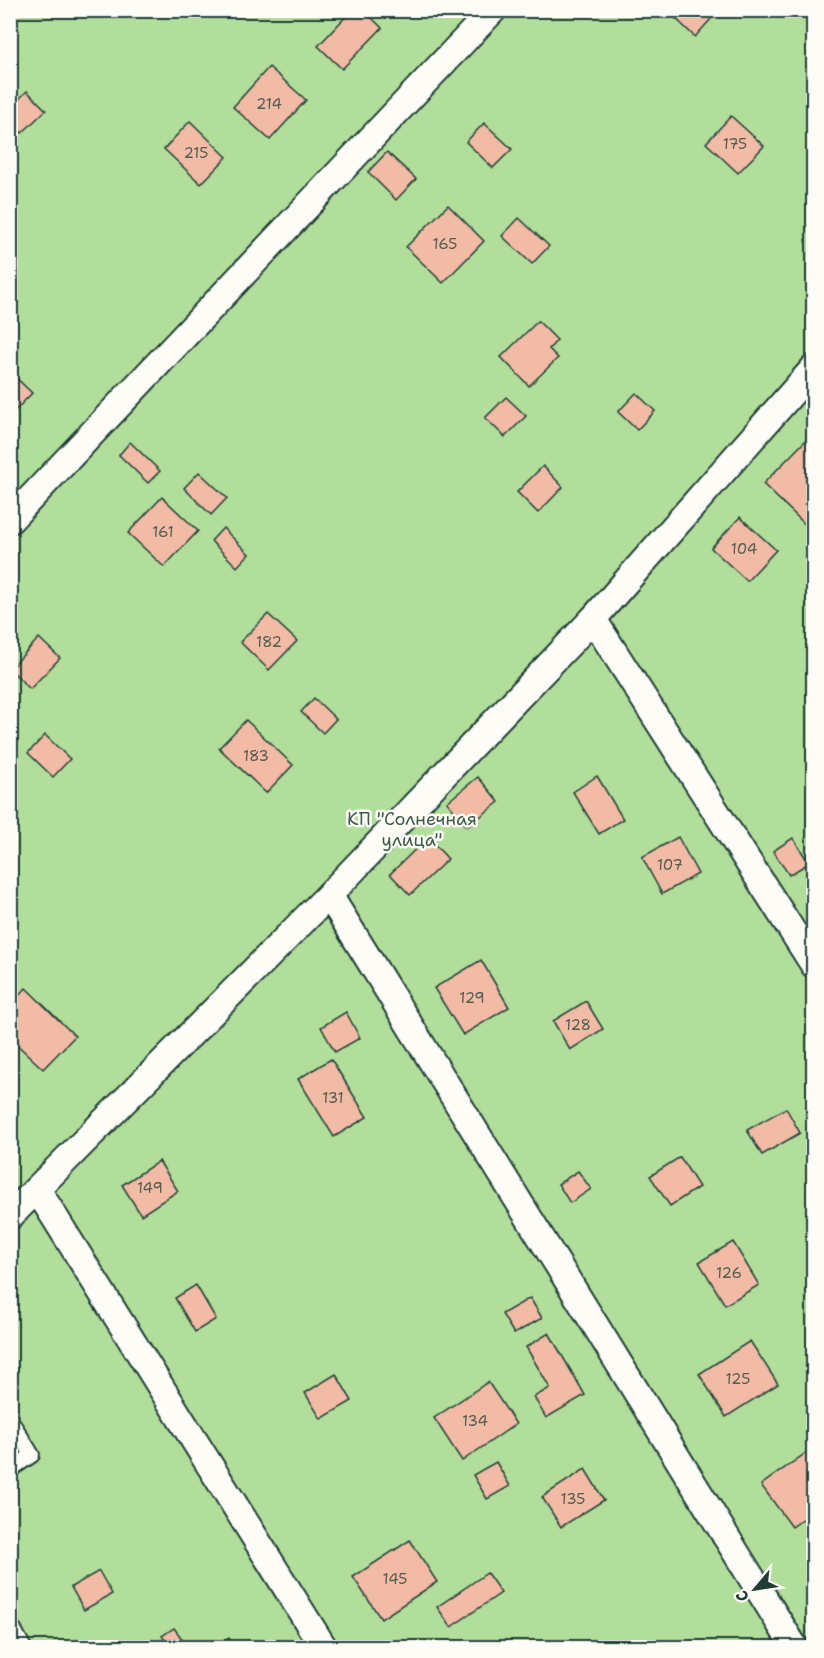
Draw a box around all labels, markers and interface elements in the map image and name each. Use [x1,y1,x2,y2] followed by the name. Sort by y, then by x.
[256,94,282,114] house number: 214
[723,134,747,154] house number: 175
[184,143,208,163] house number: 215
[433,234,457,254] house number: 165
[152,522,174,542] house number: 161
[731,539,757,559] house number: 104
[256,632,282,652] house number: 182
[243,746,269,766] house number: 183
[347,807,477,852] park label: КП "Солнечная улица"
[657,855,683,875] house number: 107
[459,988,485,1008] house number: 129
[565,1015,591,1035] house number: 128
[322,1088,344,1108] house number: 131
[137,1178,163,1198] house number: 149
[716,1263,742,1283] house number: 126
[726,1369,750,1389] house number: 125
[462,1411,488,1431] house number: 134
[561,1489,585,1509] house number: 135
[725,1559,785,1619] north arrow
[383,1569,407,1589] house number: 145
[731,1586,754,1605] text: С

